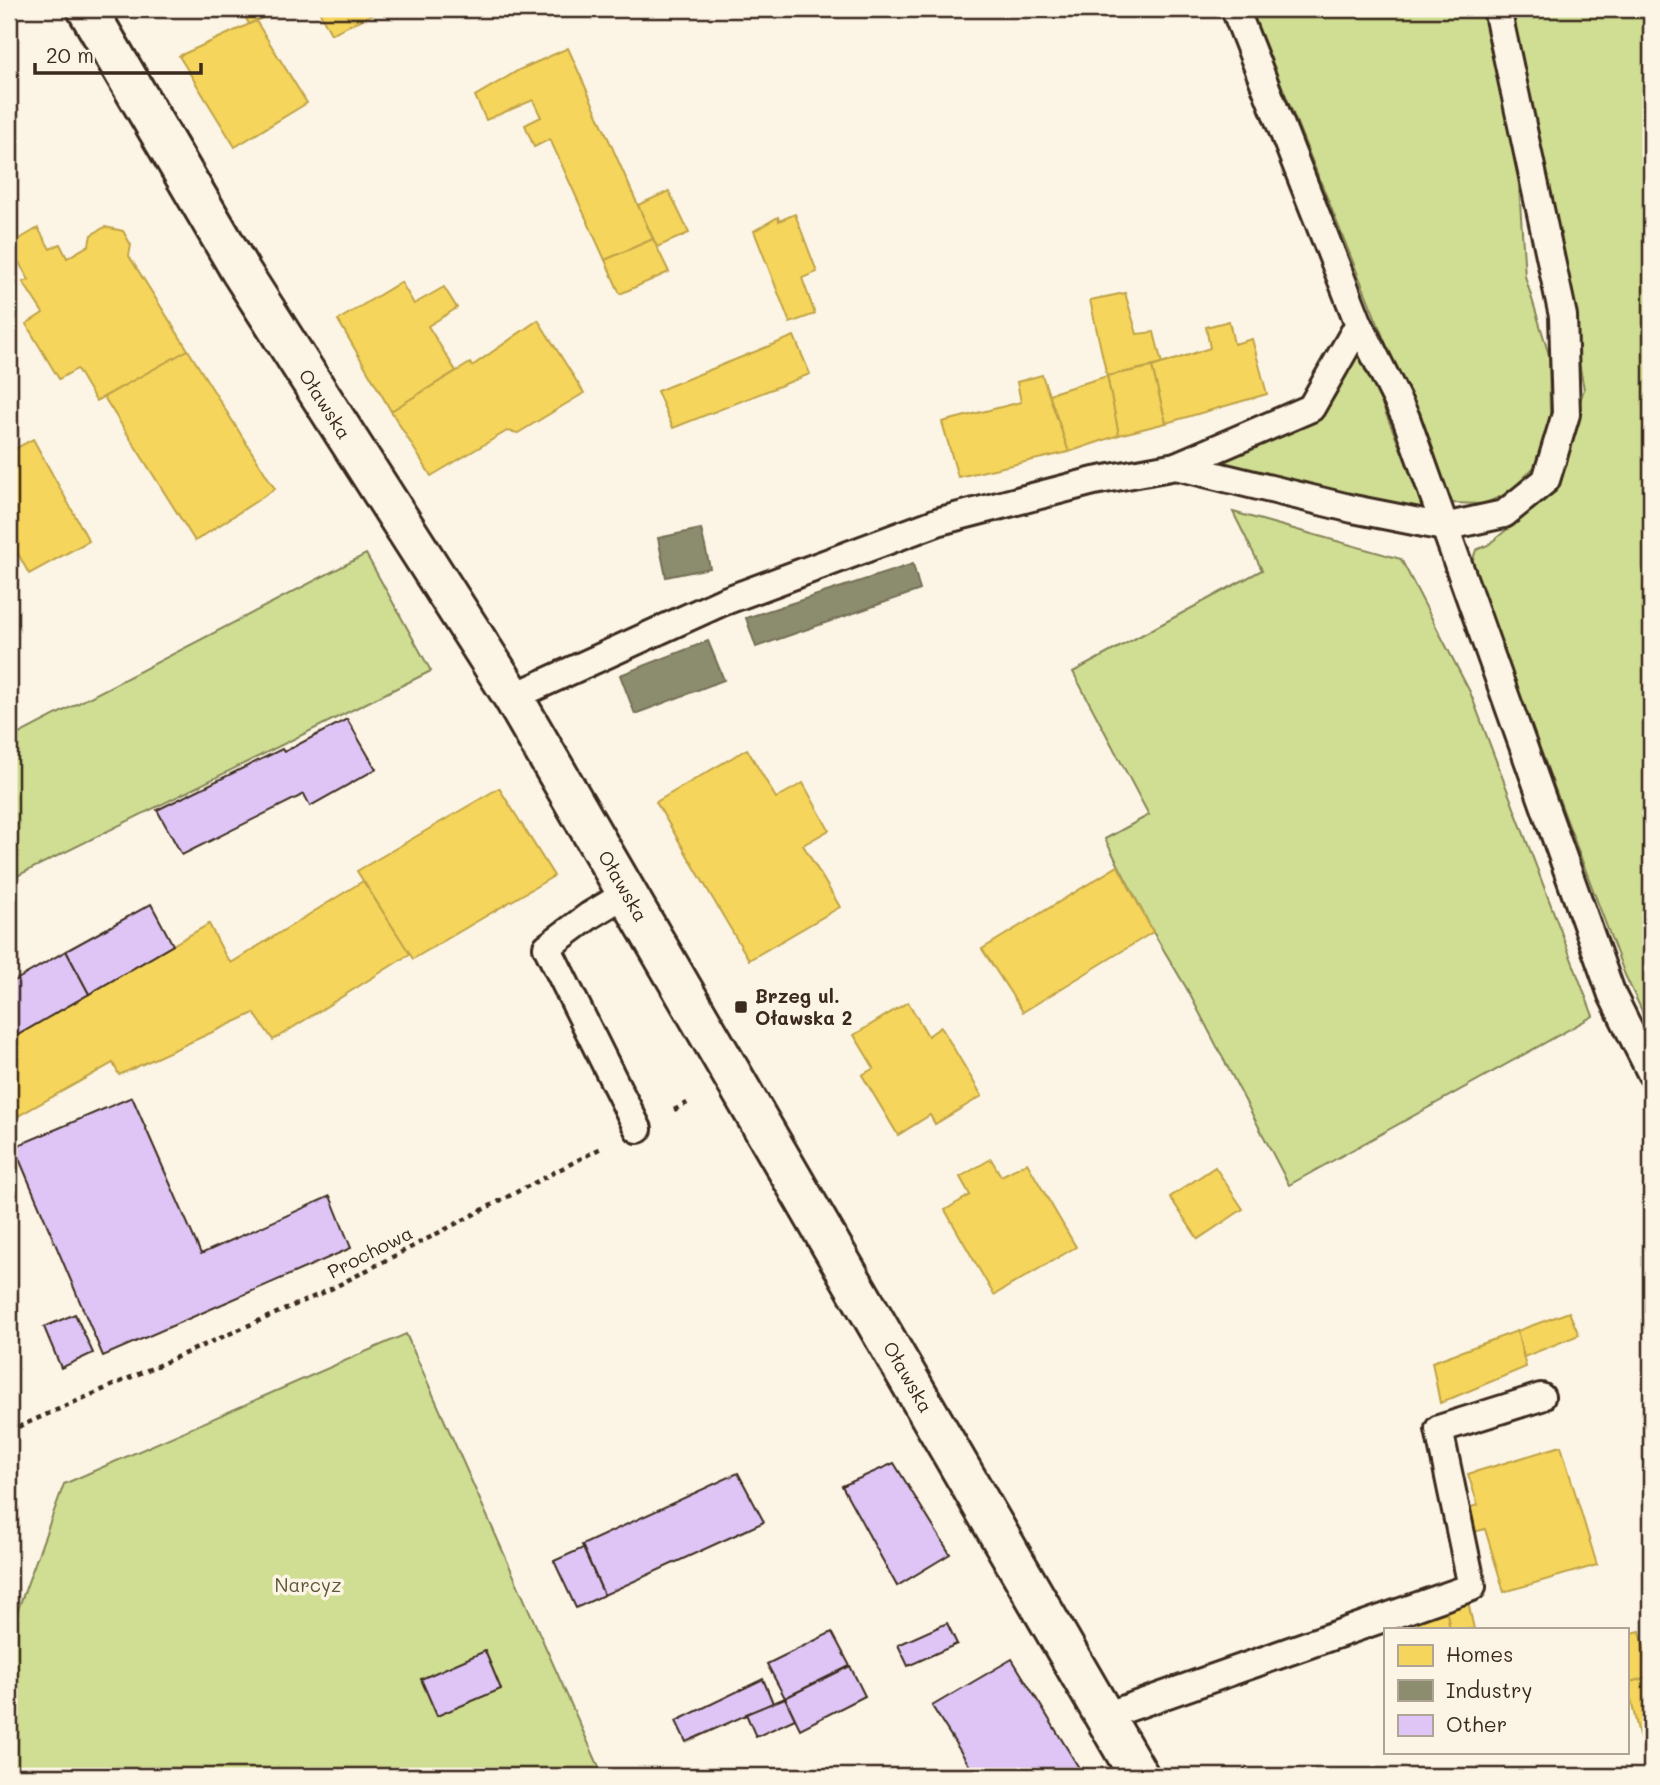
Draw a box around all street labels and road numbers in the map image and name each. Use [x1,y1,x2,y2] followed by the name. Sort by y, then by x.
[294,364,357,444] street label: Oławska
[593,845,654,926] street label: Oławska
[323,1219,417,1284] street label: Prochowa
[878,1336,939,1417] street label: Oławska

